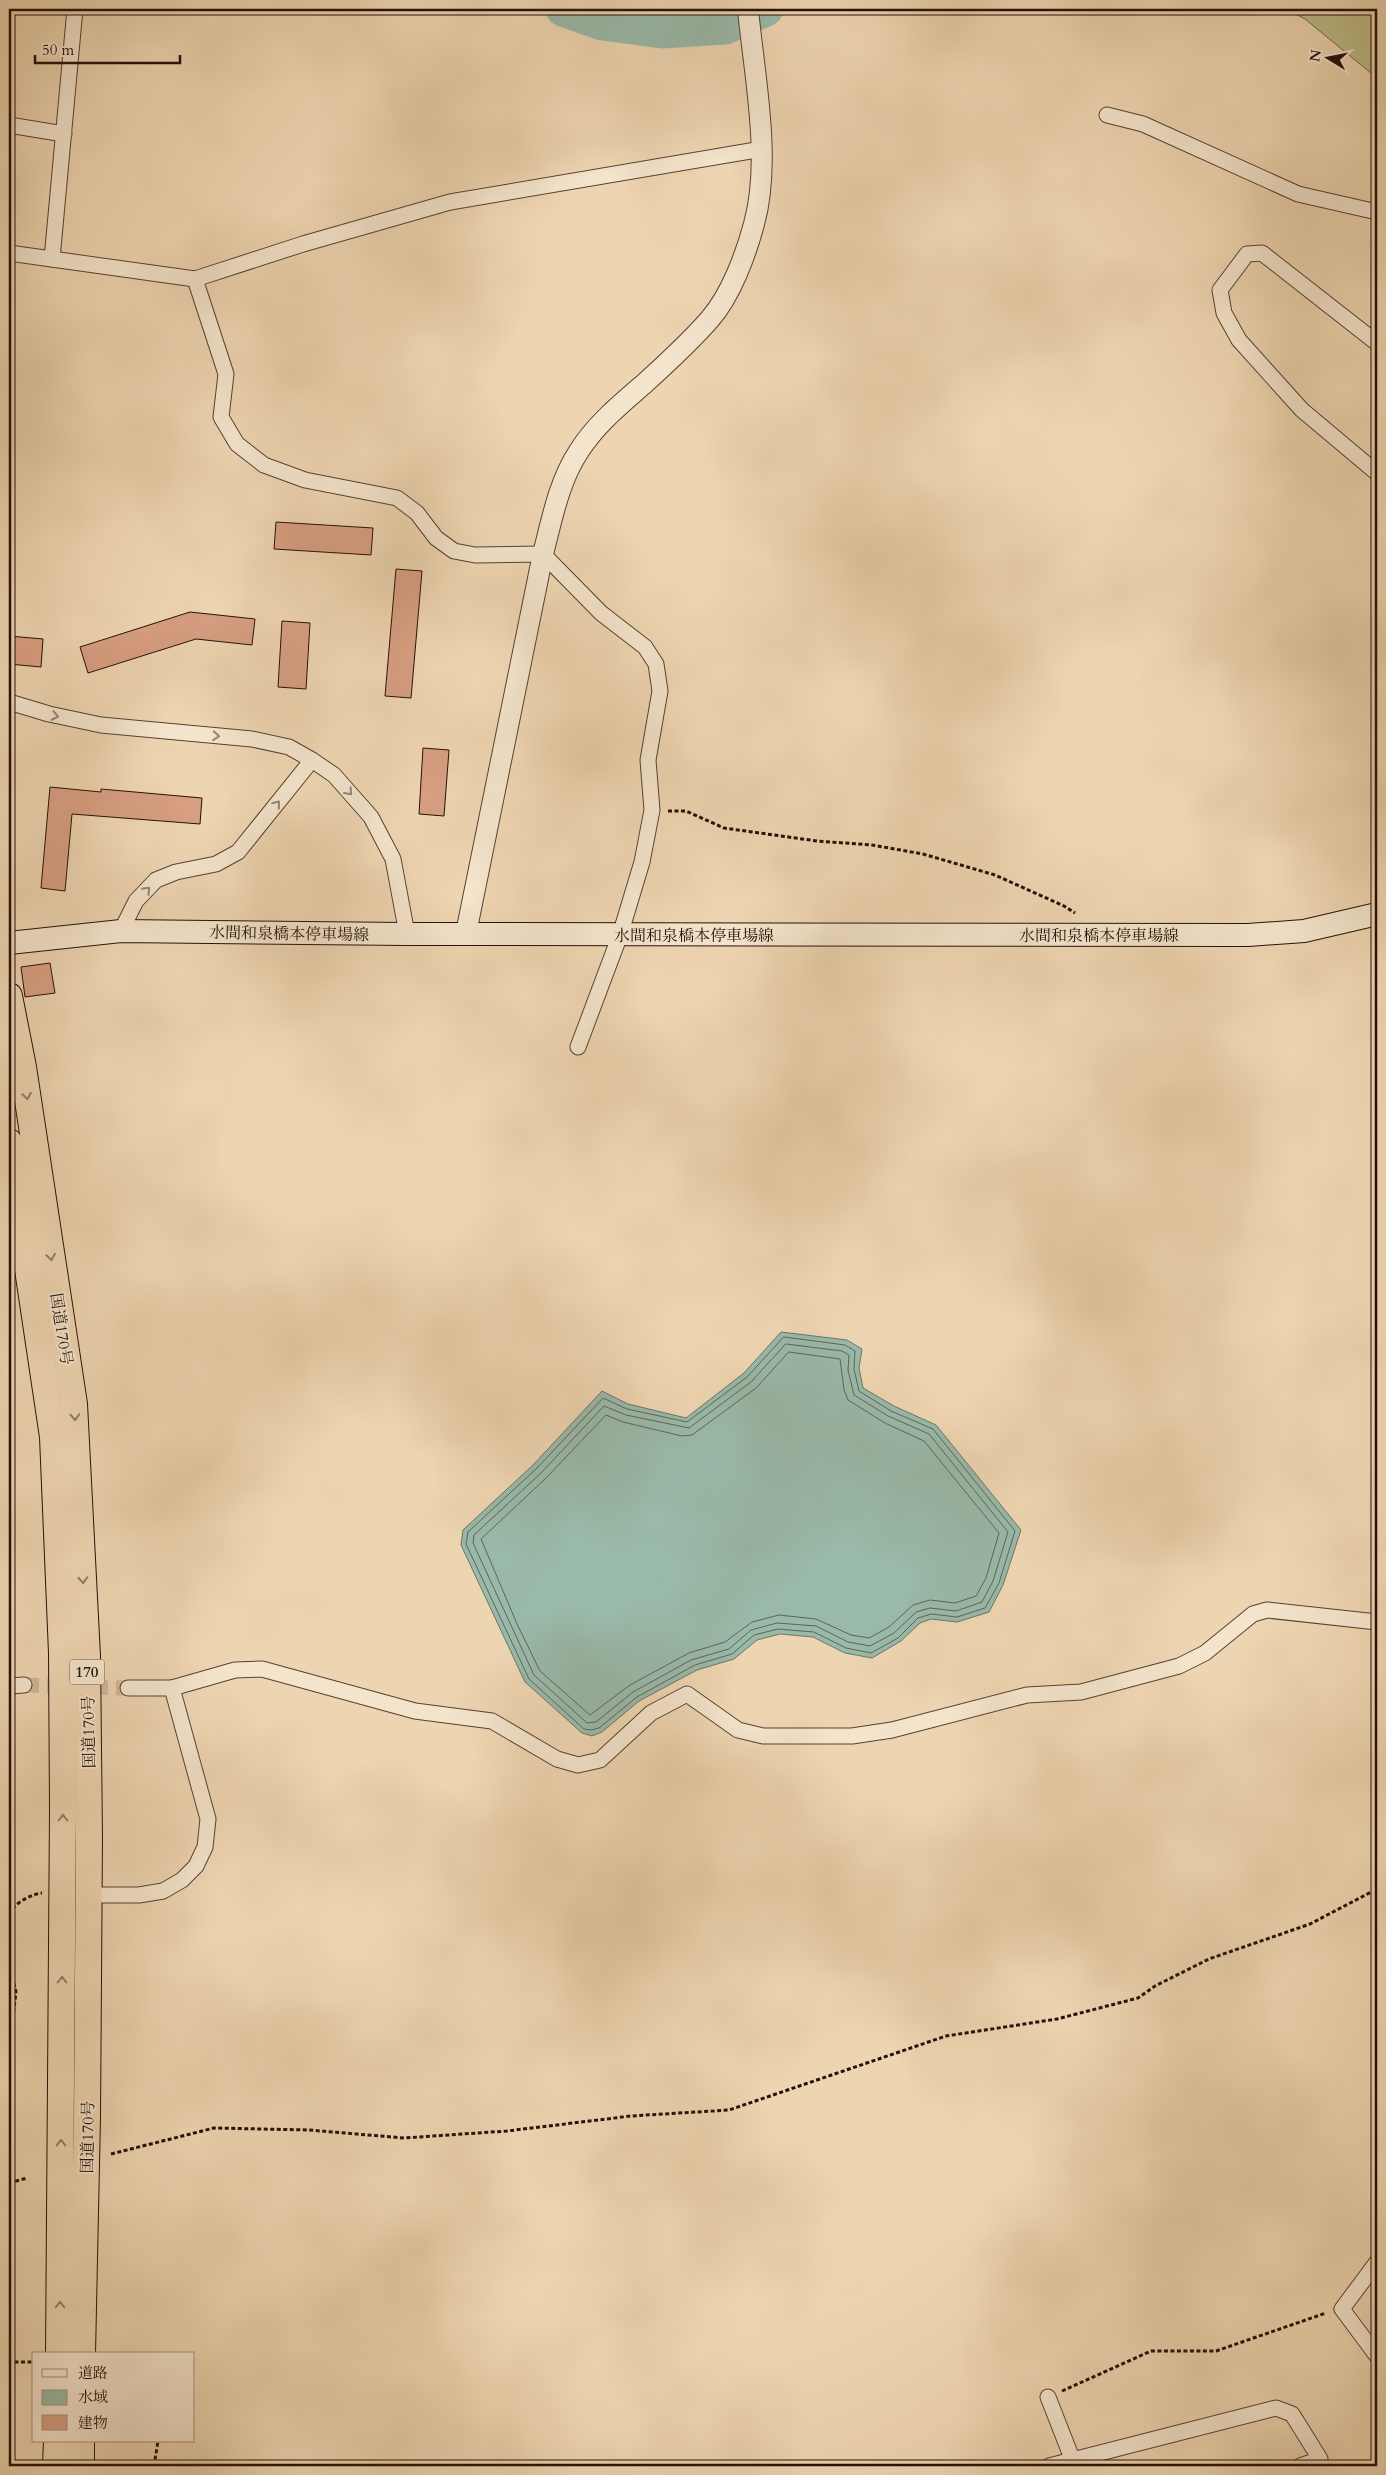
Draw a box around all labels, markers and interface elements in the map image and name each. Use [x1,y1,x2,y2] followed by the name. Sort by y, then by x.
[35,32,180,64] scale bar
[1304,32,1354,82] north arrow
[42,40,74,60] text: 50 m
[1305,48,1326,63] text: N
[51,710,60,721] one-way arrow
[213,730,221,741] one-way arrow
[343,787,352,796] one-way arrow
[271,801,279,810] one-way arrow
[141,886,150,895] one-way arrow
[209,922,369,946] street label: 水間和泉橋本停車場線
[614,925,774,947] street label: 水間和泉橋本停車場線
[1019,925,1179,947] street label: 水間和泉橋本停車場線
[21,1092,32,1100] one-way arrow
[46,1252,56,1261] one-way arrow
[44,1292,78,1367] street label: 国道170号
[69,1414,80,1422] one-way arrow
[77,1576,88,1584] one-way arrow
[70,1660,104,1684] road number: 170
[77,1695,101,1768] street label: 国道170号
[58,1813,68,1821] one-way arrow
[57,1976,67,1984] one-way arrow
[76,2101,100,2174] street label: 国道170号
[56,2138,66,2146] one-way arrow
[55,2301,65,2308] one-way arrow
[32,2352,195,2442] legend
[78,2363,108,2383] text: 道路
[78,2387,108,2407] text: 水域
[78,2413,108,2433] text: 建物

